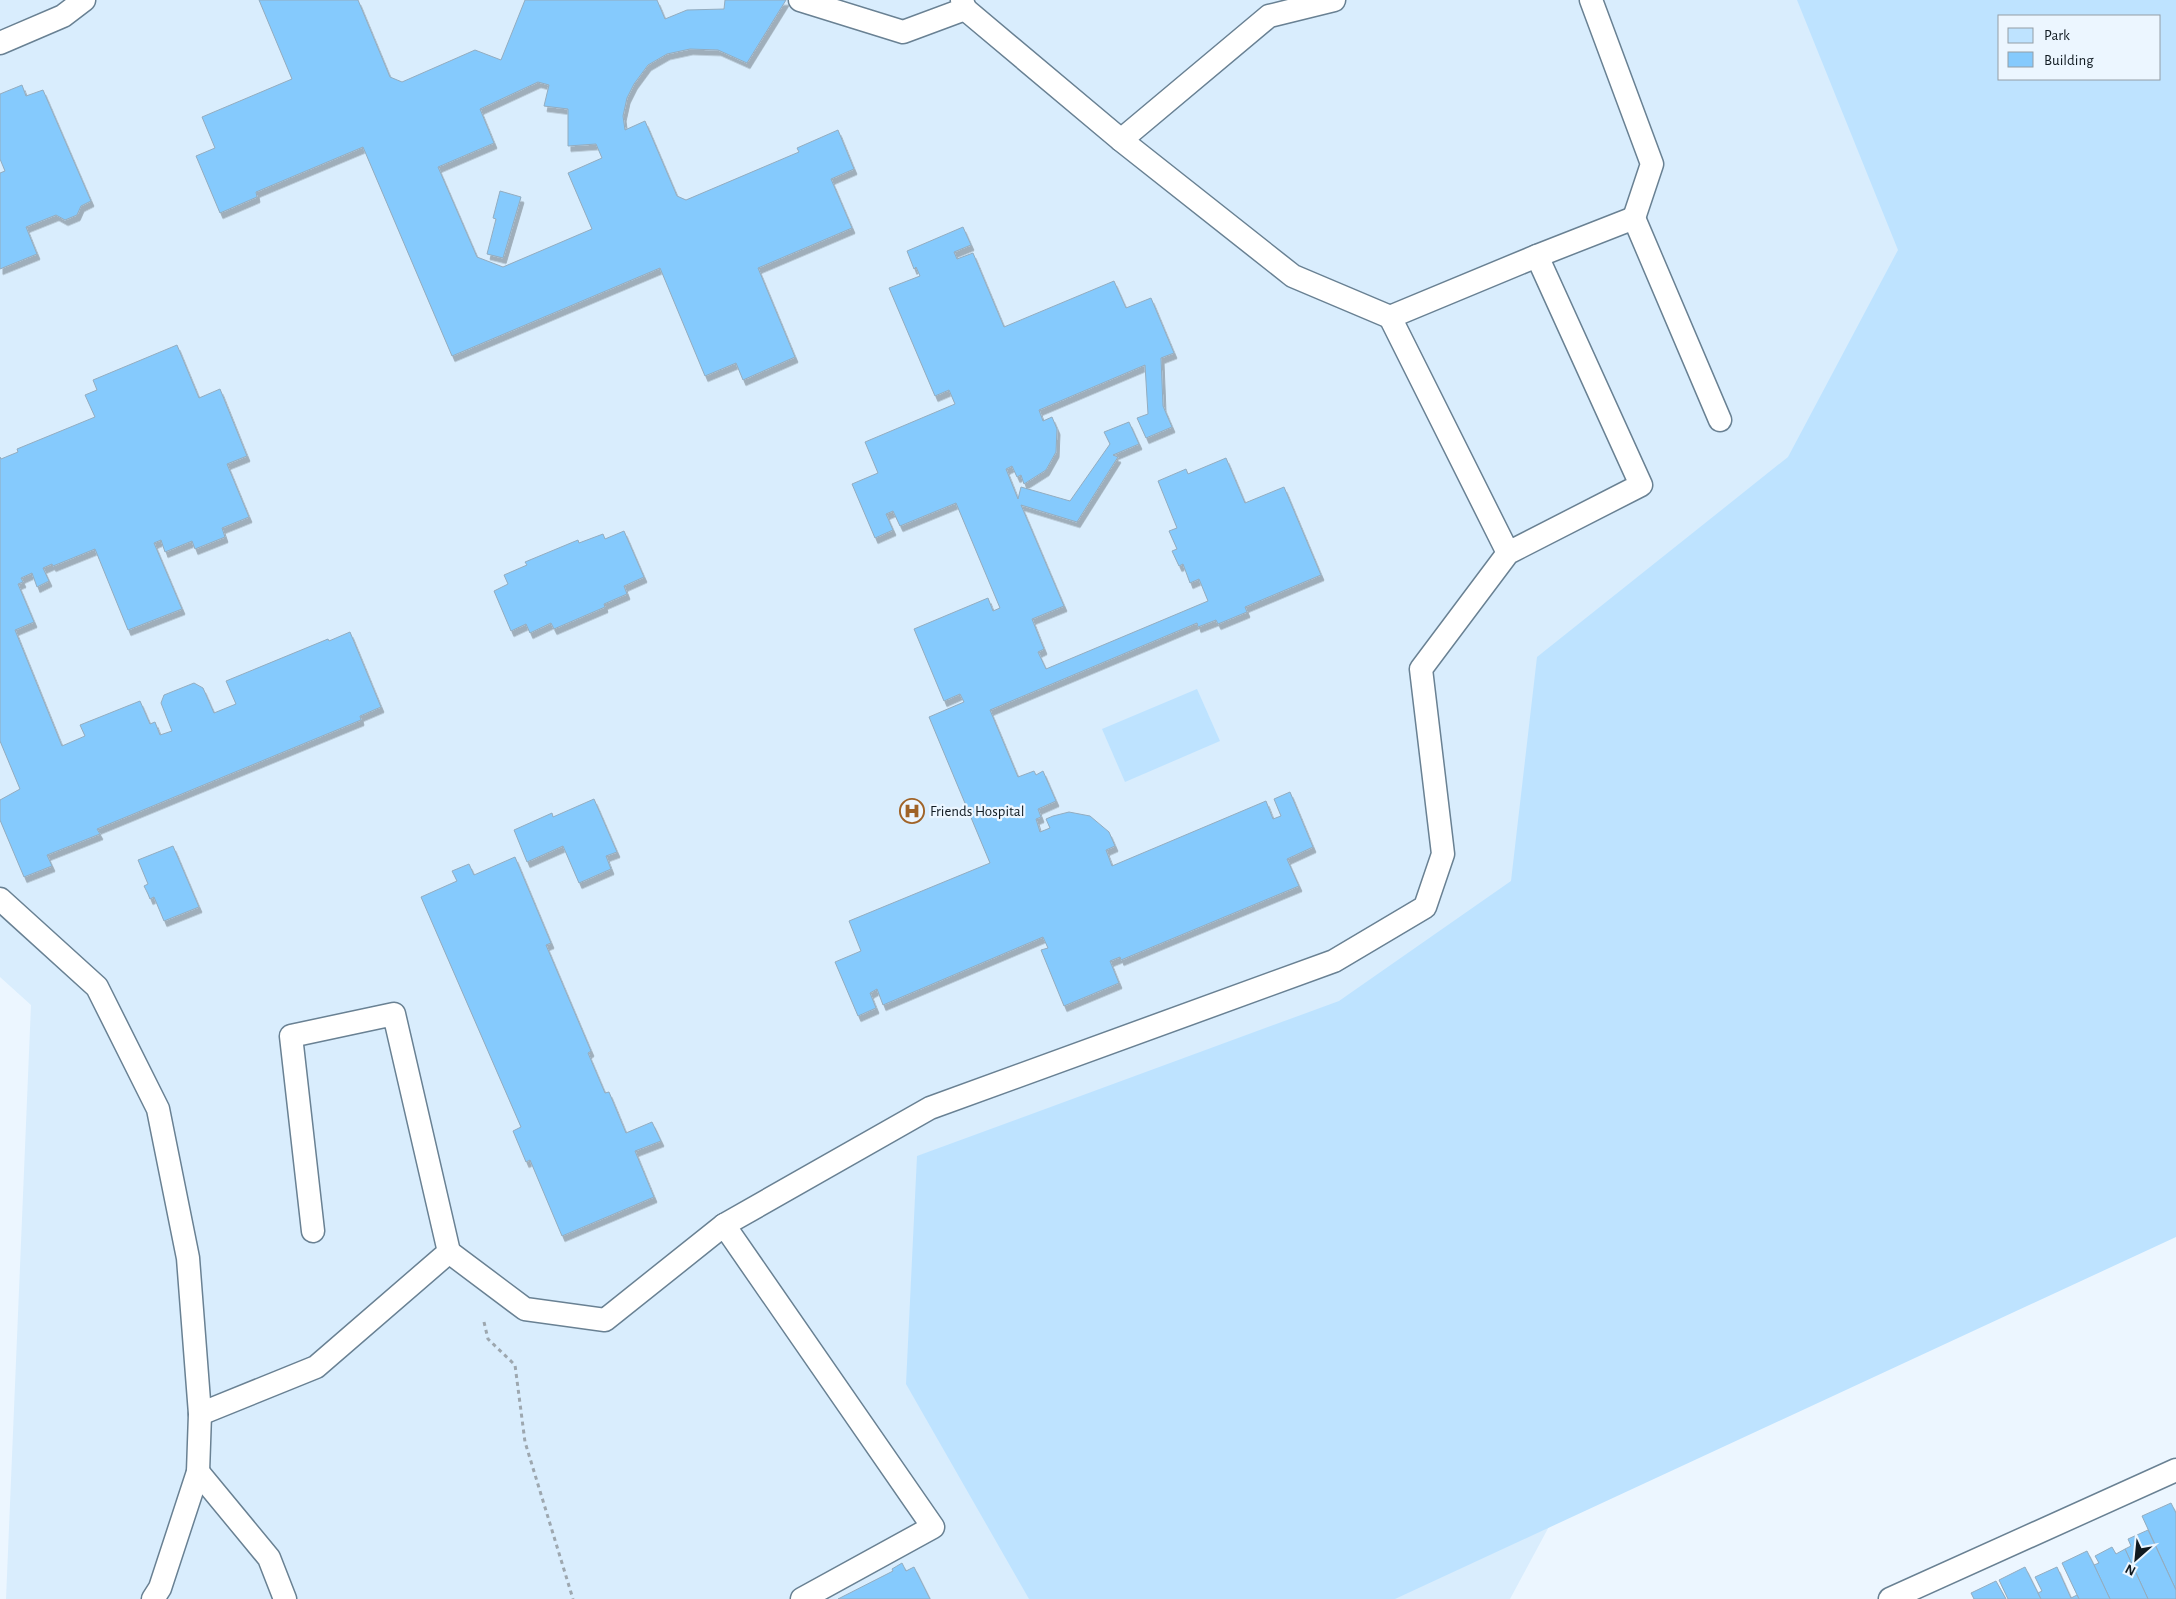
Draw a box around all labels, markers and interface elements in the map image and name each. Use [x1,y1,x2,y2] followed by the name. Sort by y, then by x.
[1998,15,2161,80] legend
[2044,28,2070,43] text: Park
[2044,53,2094,68] text: Building
[899,798,925,824] hospital icon: Friends Hospital
[930,804,1024,819] place label: Friends Hospital
[2111,1534,2161,1584] north arrow
[2123,1561,2138,1578] text: N

